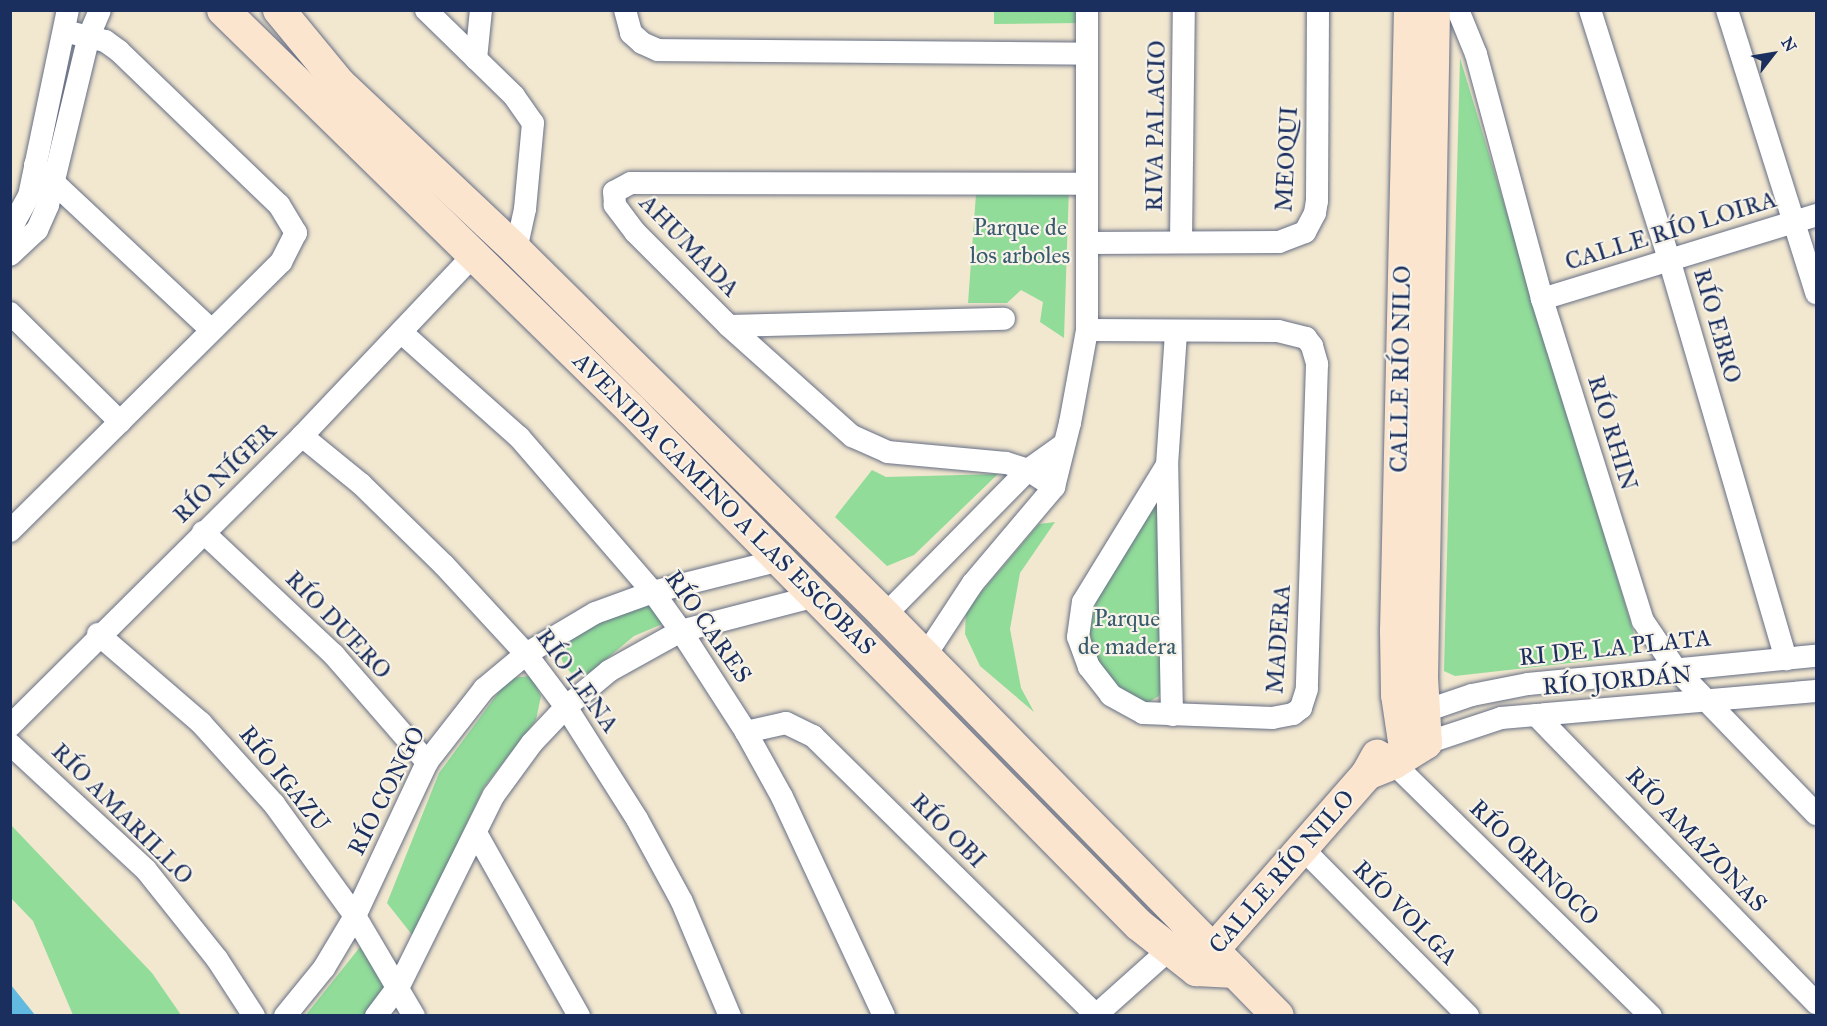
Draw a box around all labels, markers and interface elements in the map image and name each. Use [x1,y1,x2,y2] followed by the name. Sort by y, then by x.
[1743,24,1803,84] north arrow
[1777,34,1800,55] text: N
[1140,40,1172,212] street label: RIVA PALACIO
[1270,105,1304,213] street label: MEOQUI
[1562,185,1780,277] street label: CALLE RÍO LOIRA
[633,189,745,303] street label: AHUMADA
[970,214,1070,270] park label: Parque de los arboles
[1385,265,1417,473] street label: CALLE RÍO NILO
[1687,265,1747,387] street label: RÍO EBRO
[567,347,881,661] street label: AVENIDA CAMINO A LAS ESCOBAS
[1581,372,1643,494] street label: RÍO RHIN
[167,417,283,529] street label: RÍO NÍGER
[279,565,397,685] street label: RÍO DUERO
[659,565,757,689] street label: RÍO CARES
[1261,583,1297,695] street label: MADERA
[1078,605,1176,661] park label: Parque de madera
[530,623,624,739] street label: RÍO LENA
[1518,624,1712,672] street label: RI DE LA PLATA
[1541,660,1693,702] street label: RÍO JORDÁN
[233,720,335,838] street label: RÍO IGAZU
[342,722,432,860] street label: RÍO CONGO
[45,737,199,891] street label: RÍO AMARILLO
[1619,761,1773,919] street label: RÍO AMAZONAS
[1203,784,1361,960] street label: CALLE RÍO NILO
[904,787,992,875] street label: RÍO OBI
[1463,794,1605,932] street label: RÍO ORINOCO
[1347,855,1463,971] street label: RÍO VOLGA

